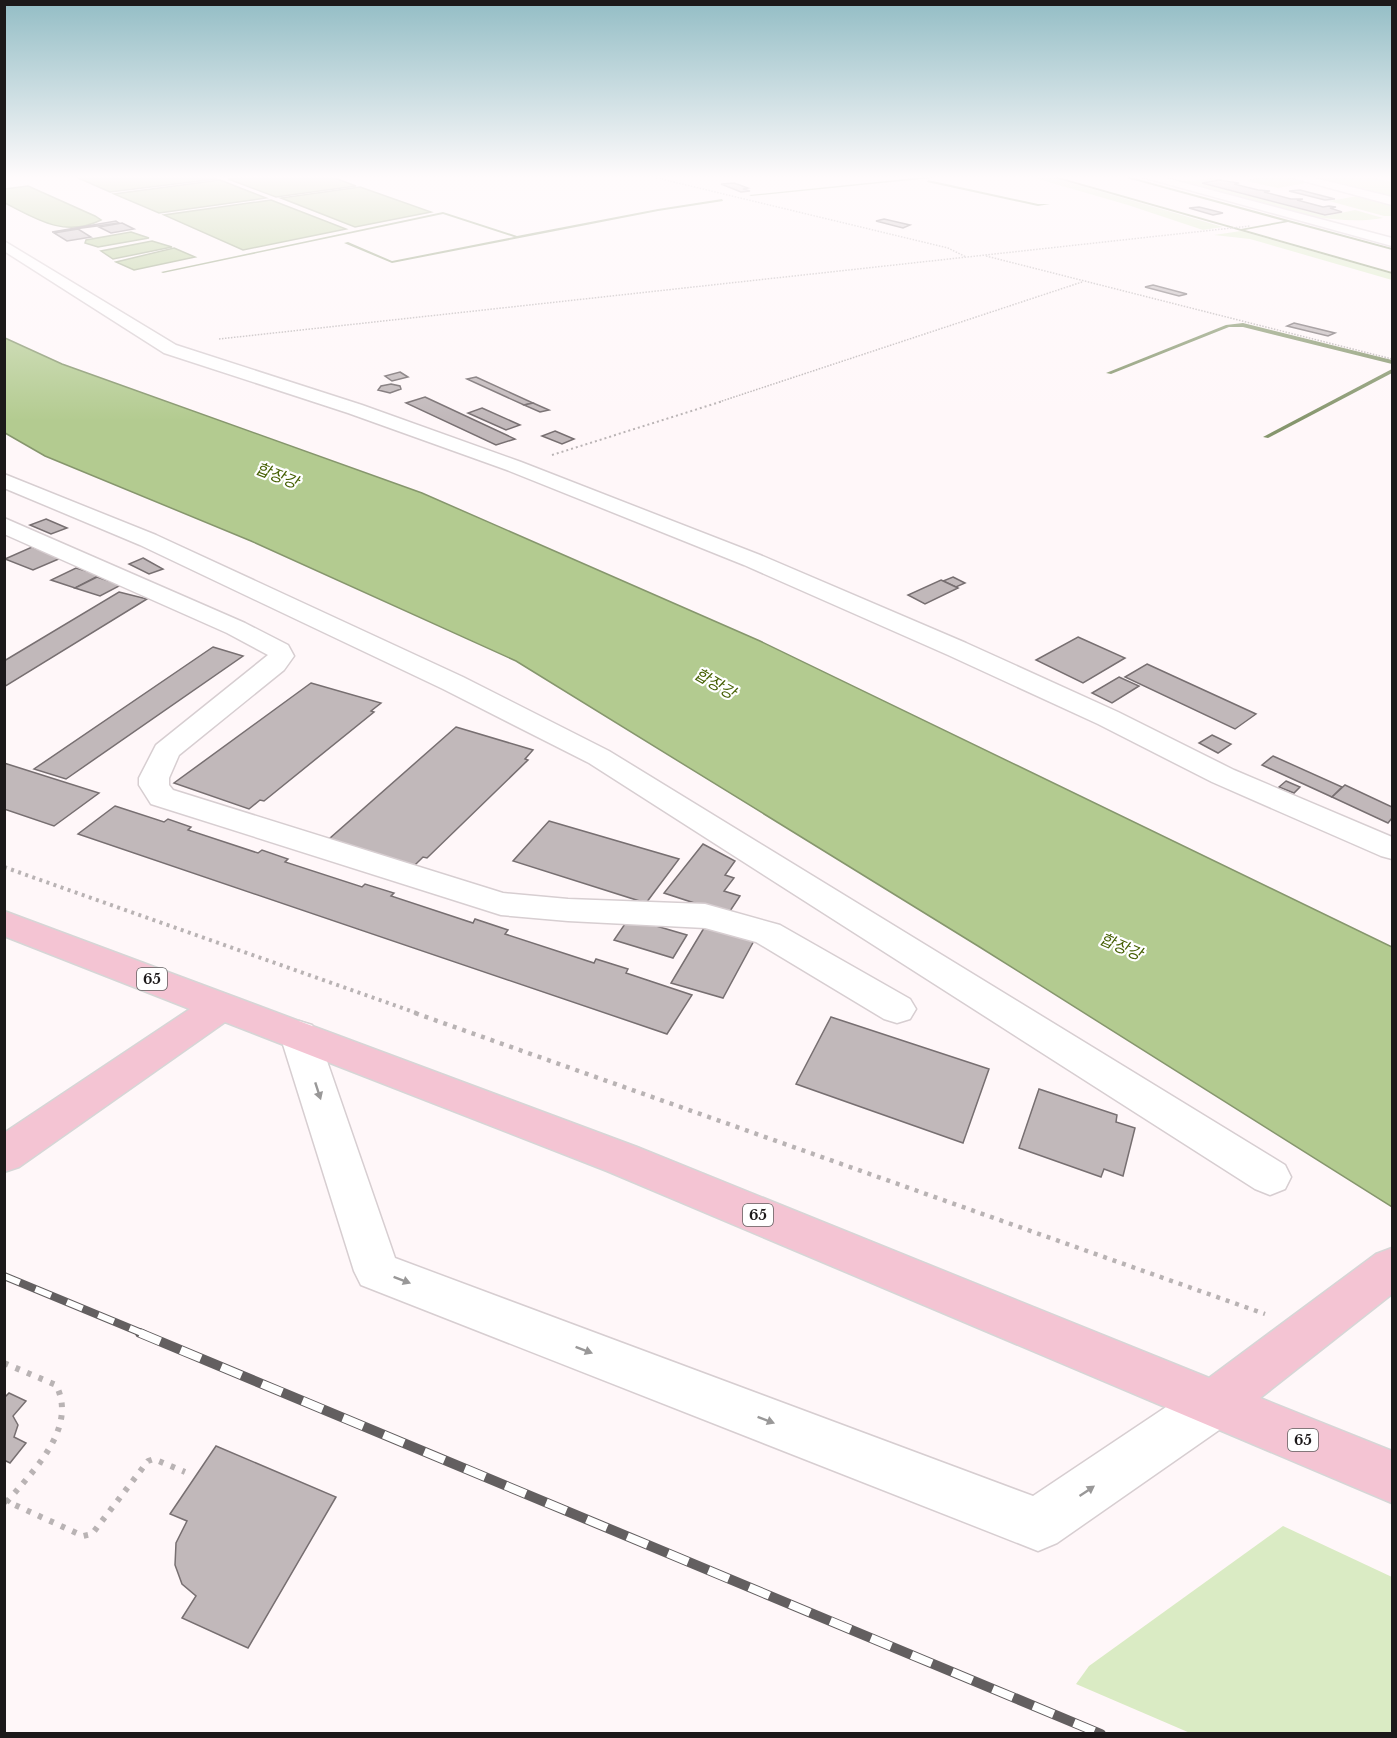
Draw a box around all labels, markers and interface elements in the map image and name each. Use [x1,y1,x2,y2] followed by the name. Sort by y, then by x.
[253,458,303,493] water label: 합장강
[691,663,741,704] water label: 합장강
[1097,928,1147,965] water label: 합장강
[137,968,167,990] road number: 65
[313,1082,323,1100] one-way arrow
[743,1204,773,1226] road number: 65
[393,1276,411,1285] one-way arrow
[575,1346,593,1355] one-way arrow
[757,1415,775,1425] one-way arrow
[1288,1429,1318,1451] road number: 65
[1078,1485,1094,1497] one-way arrow

